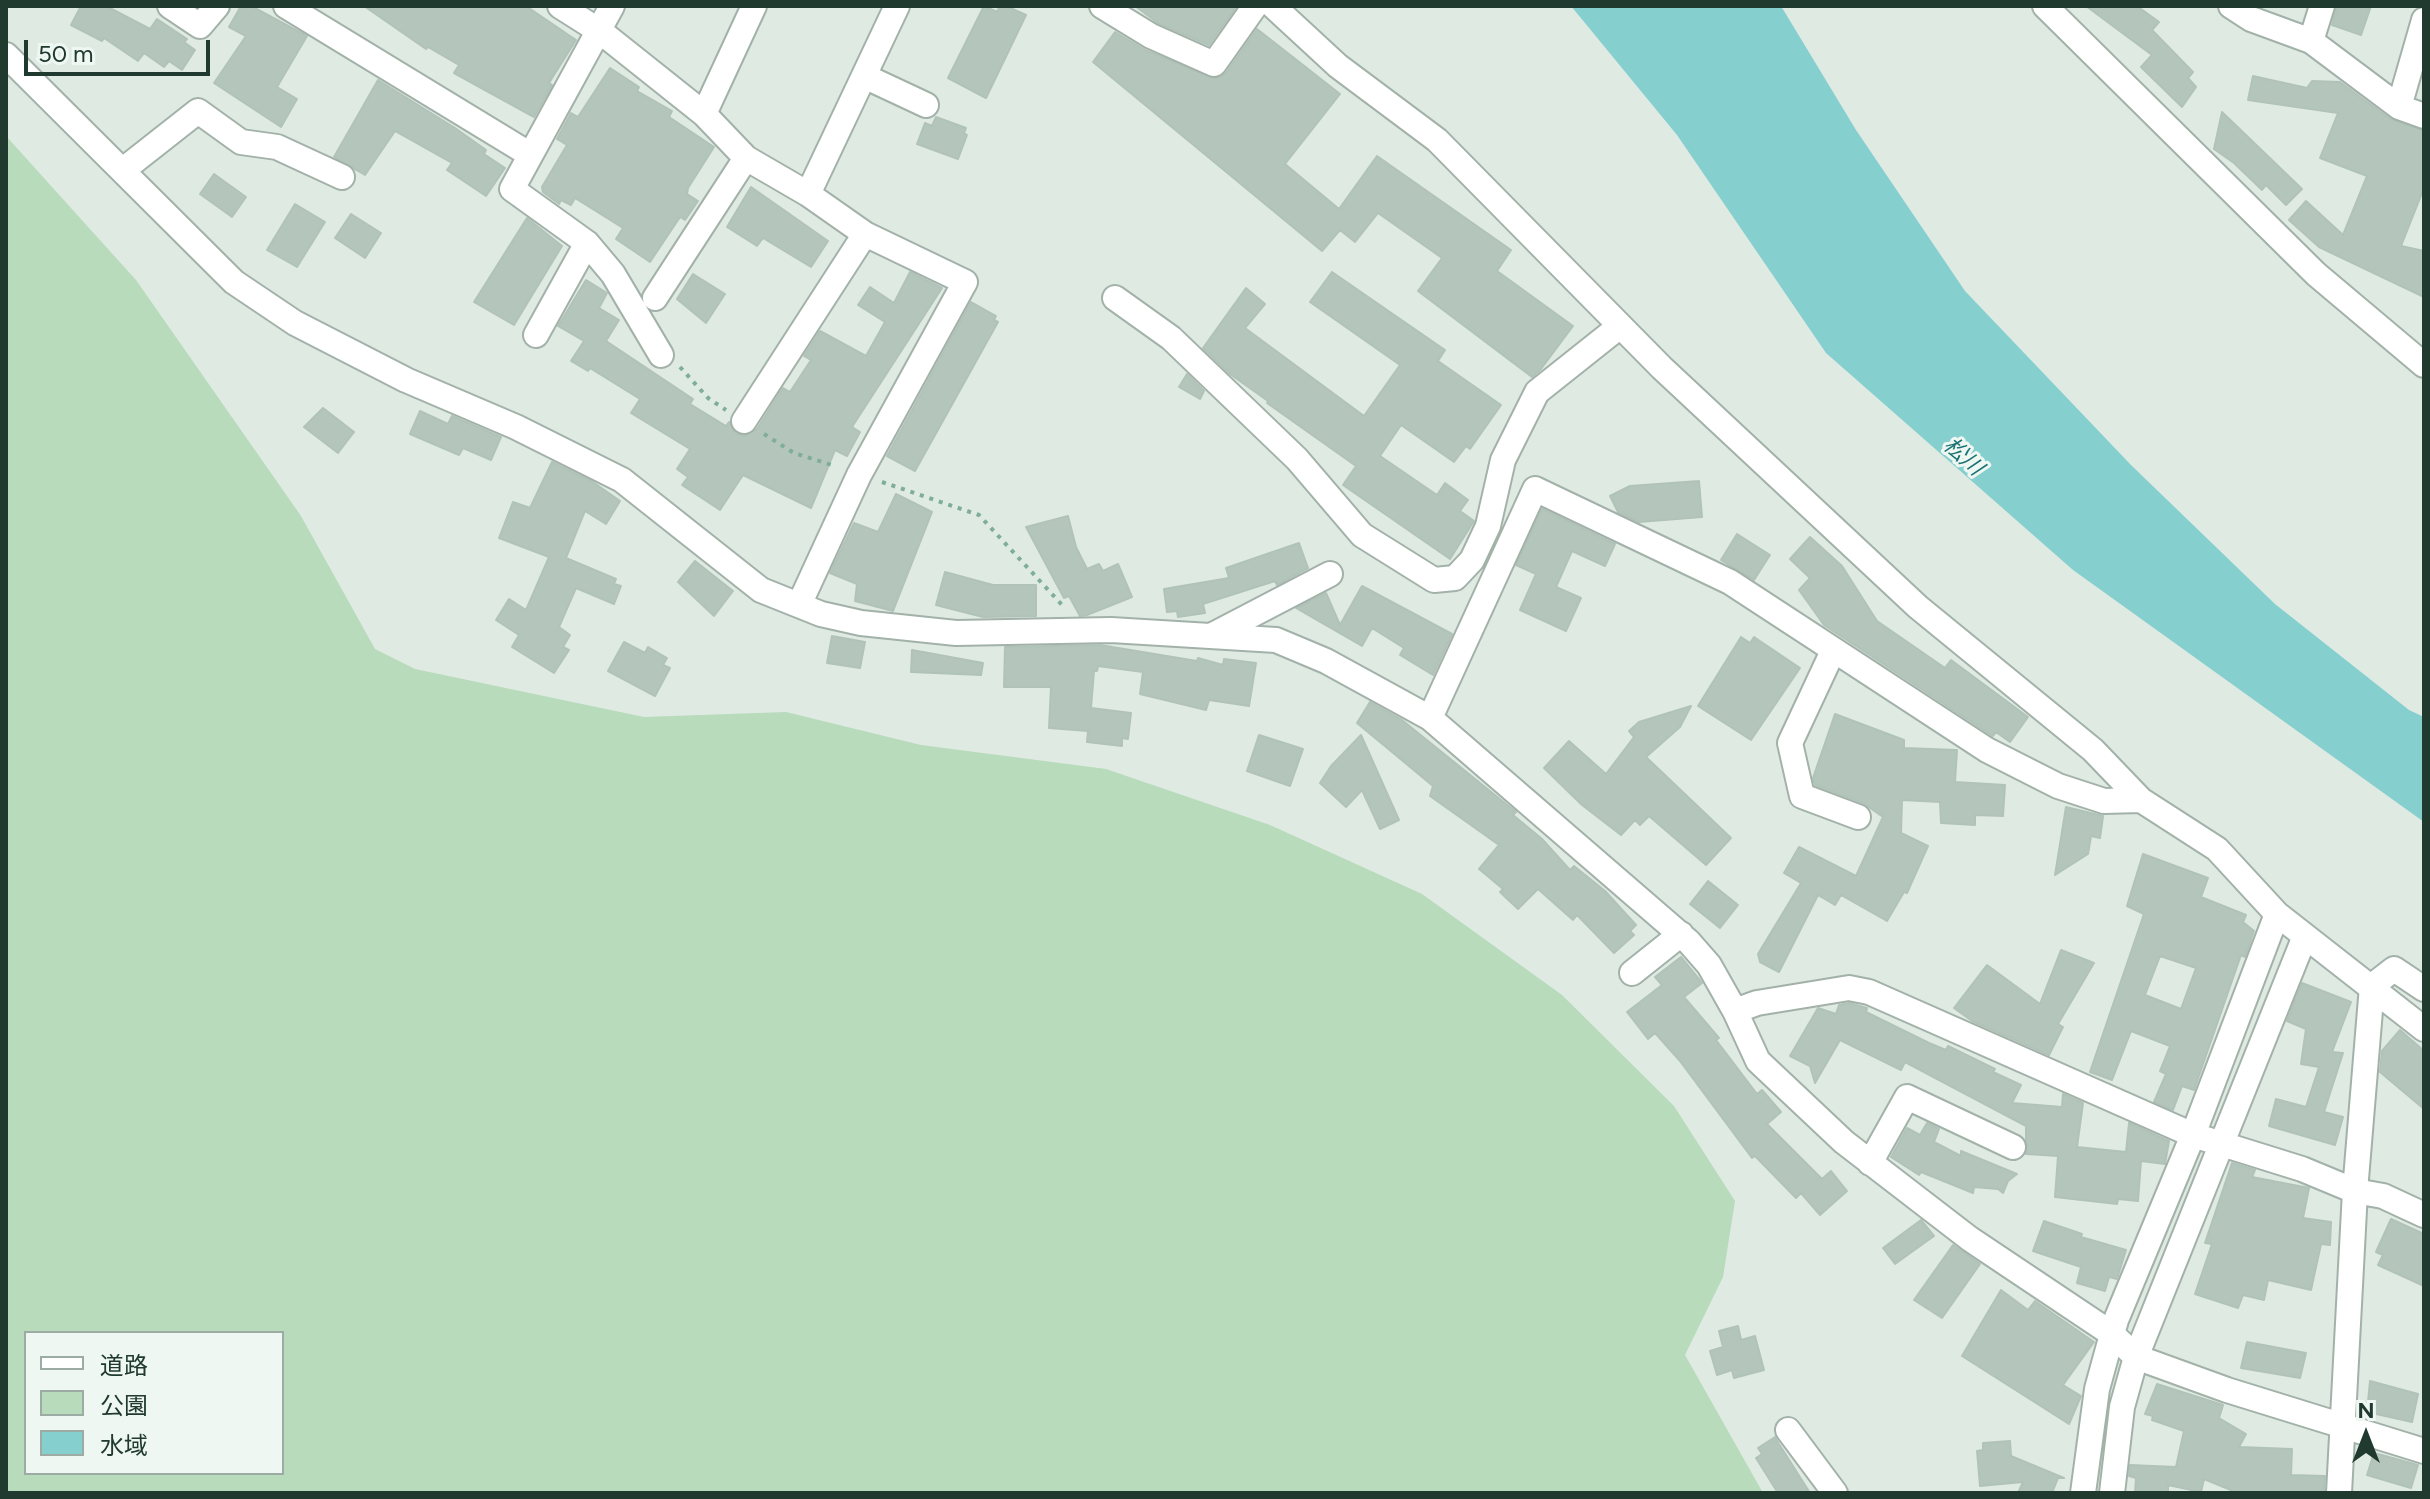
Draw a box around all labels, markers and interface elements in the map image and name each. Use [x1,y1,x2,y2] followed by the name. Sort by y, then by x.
[28,24,214,74] scale bar
[38,39,94,68] text: 50 m
[1938,432,1988,482] water label: 松川
[24,1331,284,1475] legend
[100,1351,148,1380] text: 道路
[100,1391,148,1420] text: 公園
[2326,1395,2406,1475] north arrow
[2357,1397,2375,1424] text: N
[100,1431,148,1460] text: 水域

